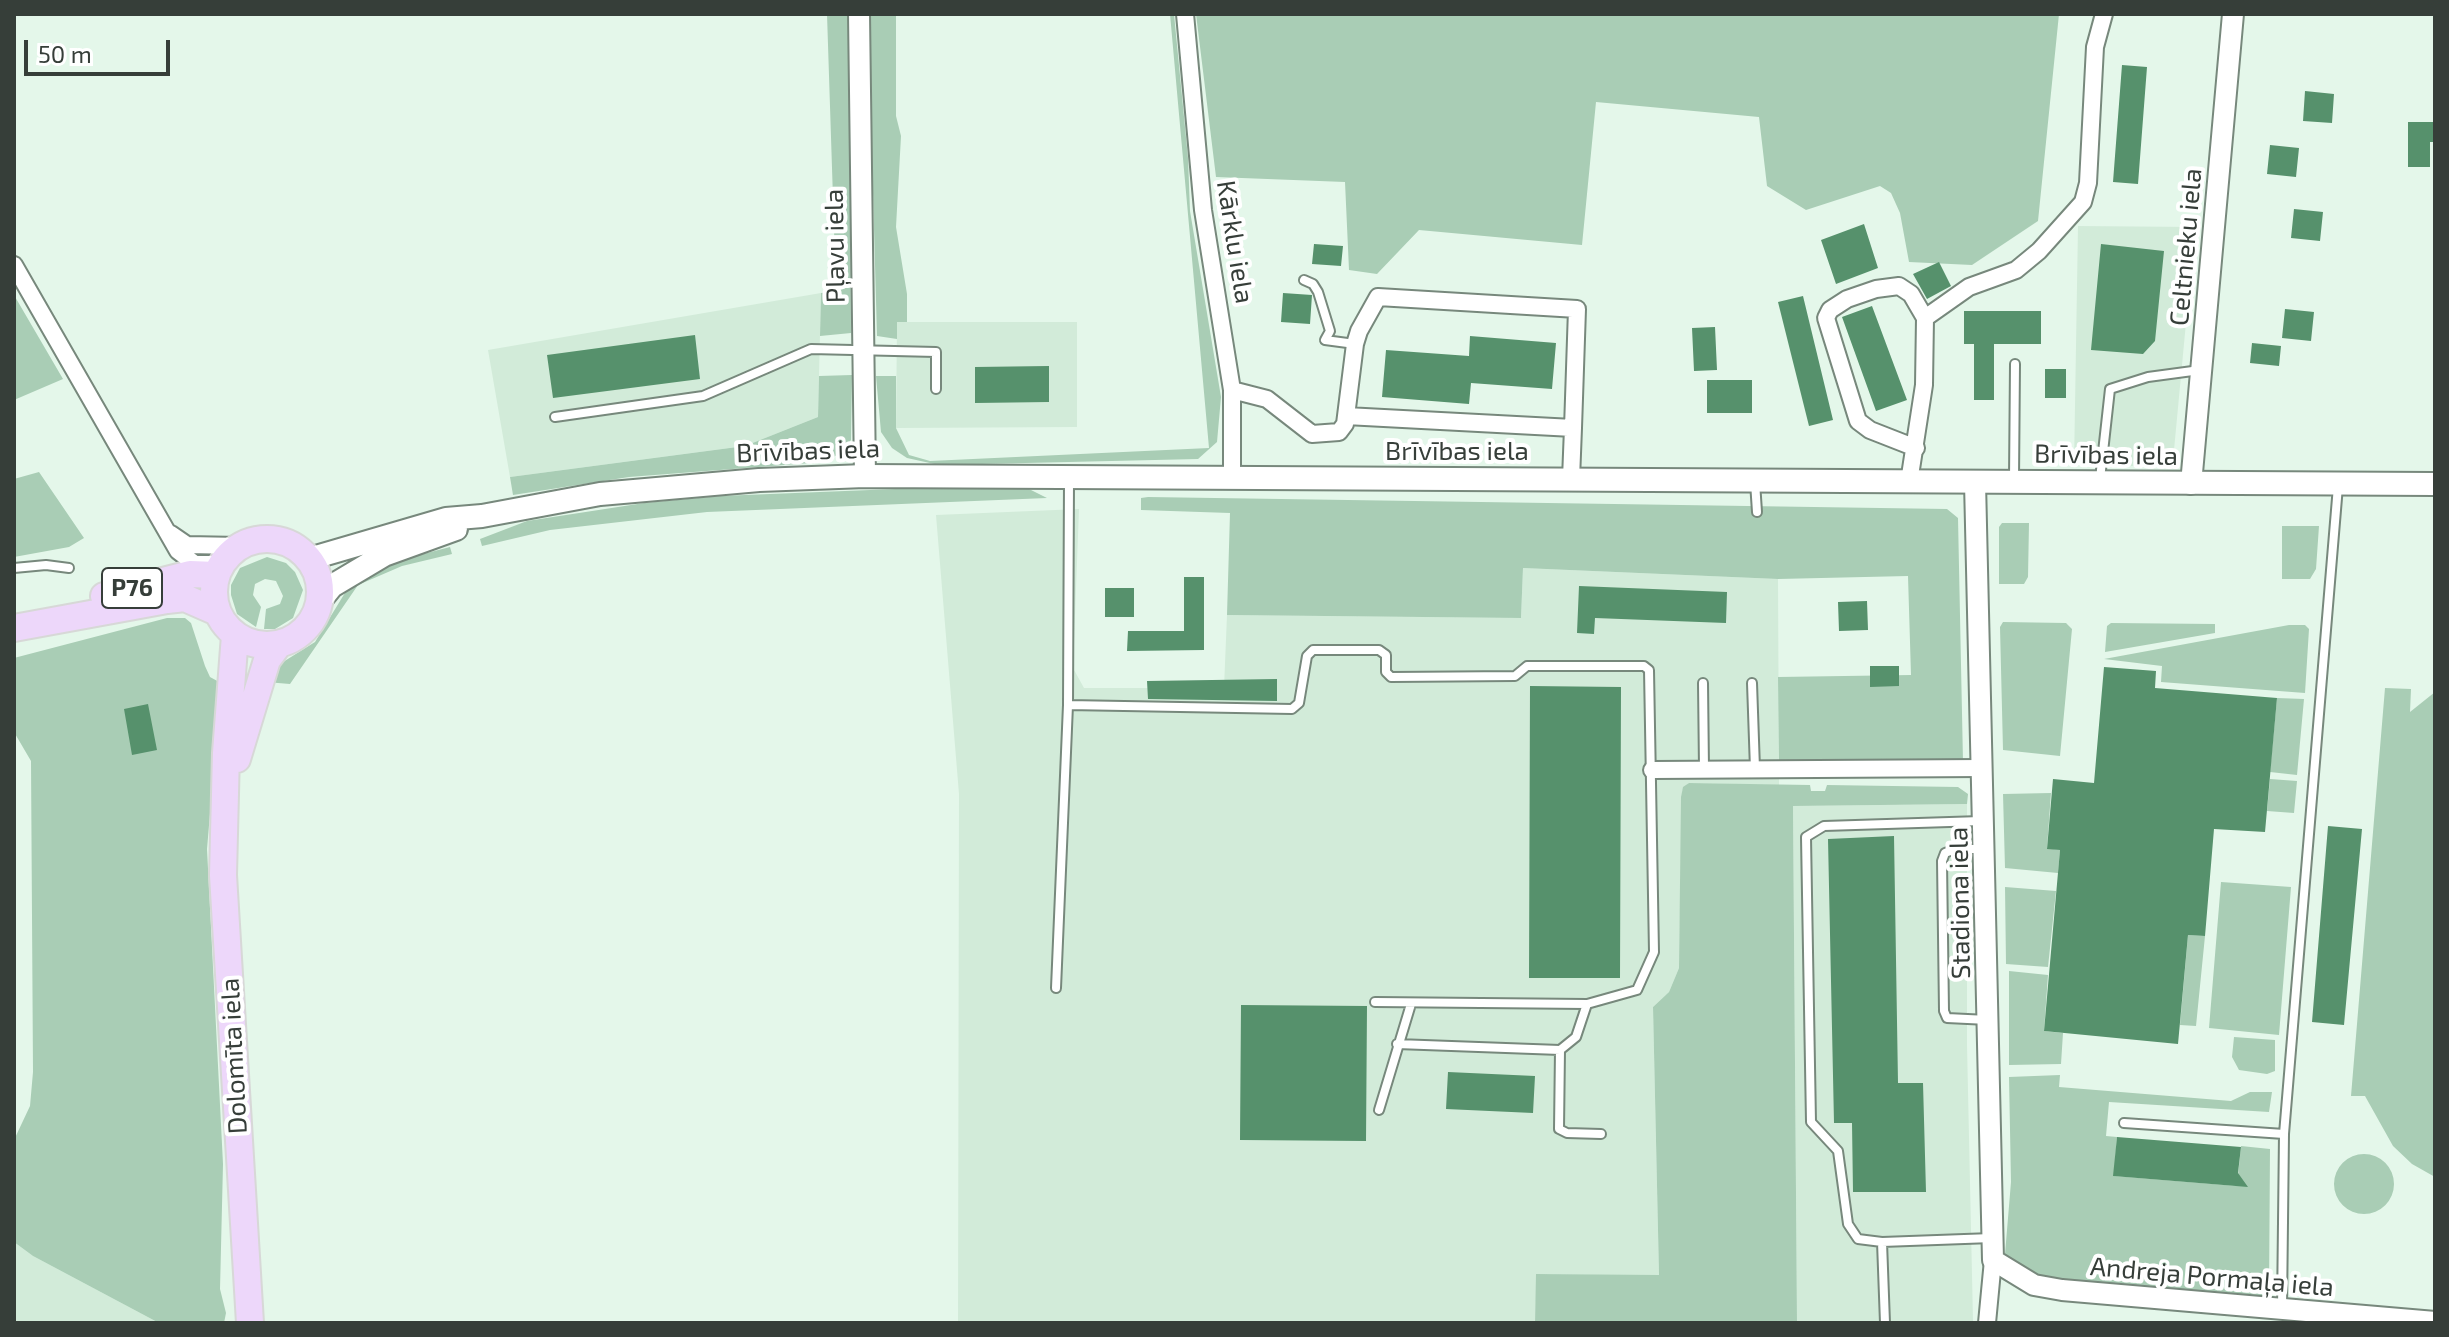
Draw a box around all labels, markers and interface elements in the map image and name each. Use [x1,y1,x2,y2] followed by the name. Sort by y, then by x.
[28,24,174,74] scale bar
[38,39,92,68] text: 50 m
[2164,167,2208,327] street label: Celtnieku iela
[1210,178,1260,306] street label: Kārklu iela
[818,189,852,303] street label: Pļavu iela
[736,433,880,469] street label: Brīvības iela
[1385,435,1529,467] street label: Brīvības iela
[2034,438,2178,472] street label: Brīvības iela
[102,568,162,608] road number: P76
[1943,827,1977,979] street label: Stadiona iela
[214,977,254,1135] street label: Dolomīta iela
[2089,1251,2335,1303] street label: Andreja Pormaļa iela

